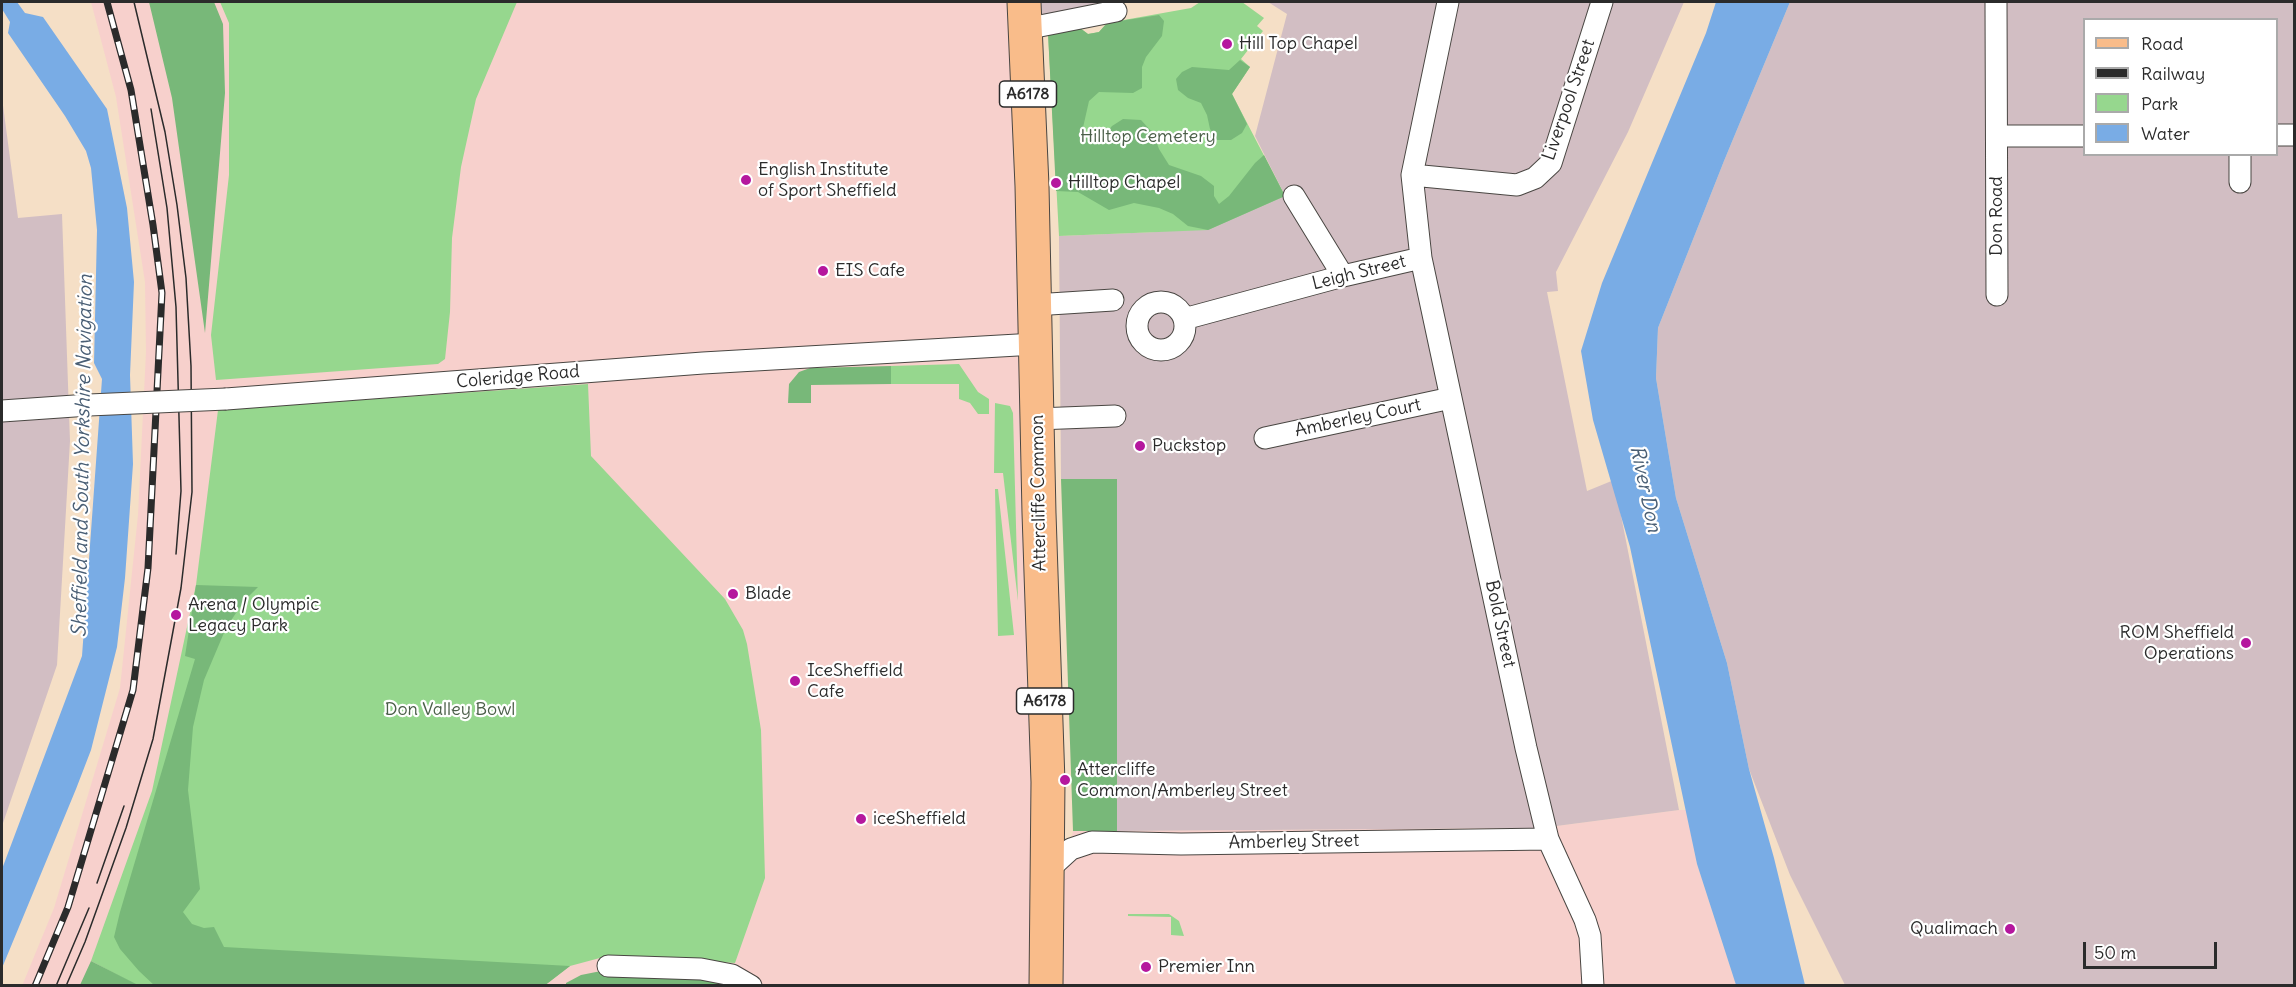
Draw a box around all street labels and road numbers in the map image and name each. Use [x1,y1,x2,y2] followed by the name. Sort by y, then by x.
[1538,37,1600,163] street label: Liverpool Street
[1000,81,1056,107] road number: A6178
[1986,176,2008,256] street label: Don Road
[1310,251,1408,295] street label: Leigh Street
[455,361,581,393] street label: Coleridge Road
[1293,394,1423,442] street label: Amberley Court
[1027,415,1051,571] street label: Attercliffe Common
[1480,578,1520,670] street label: Bold Street
[1016,688,1074,714] road number: A6178
[1229,830,1359,854] street label: Amberley Street

